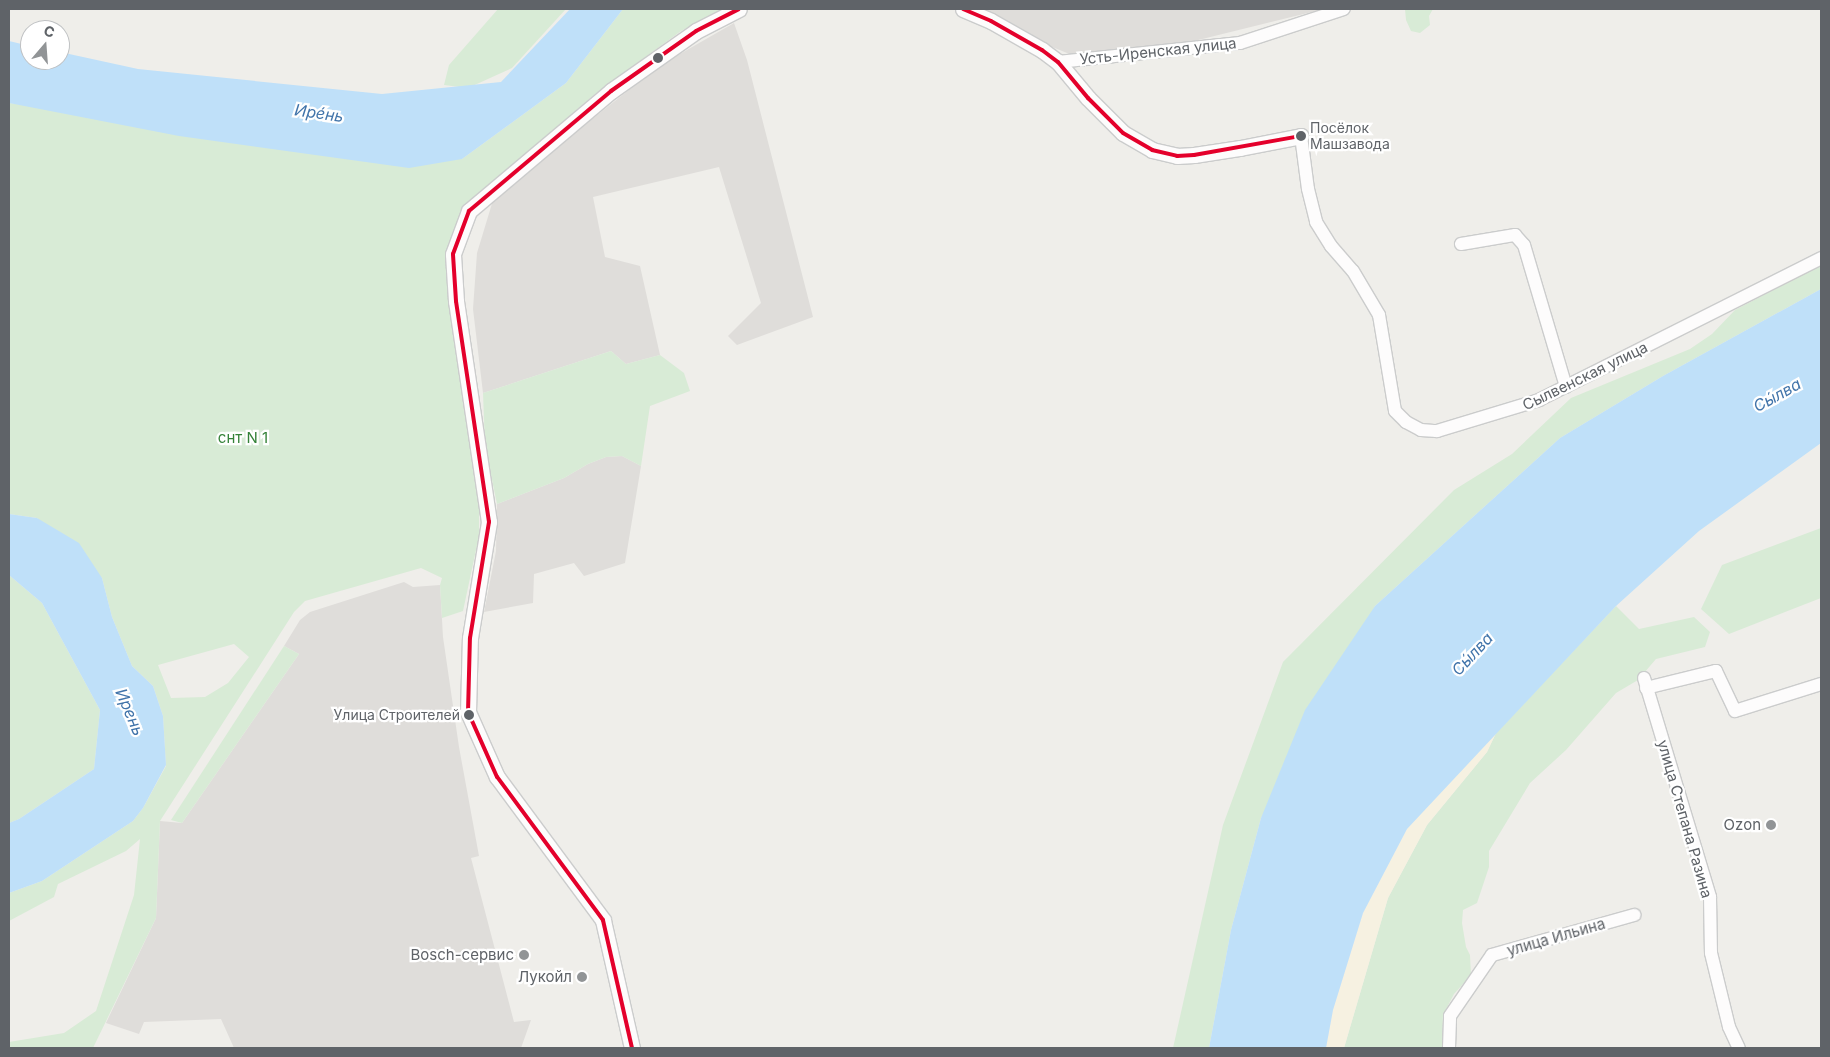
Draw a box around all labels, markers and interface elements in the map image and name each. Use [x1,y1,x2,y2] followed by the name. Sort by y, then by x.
[20,20,70,70] north arrow
[42,22,57,41] text: С
[1079,34,1237,68] street label: Усть-Иренская улица
[653,53,663,63] unlabelled marker
[293,100,345,126] water label: Ире́нь
[1310,120,1390,152] place label: Посёлок Машзавода
[1296,131,1306,141] marker: Посёлок Машзавода
[1519,338,1651,414] street label: Сылвенская улица
[1750,374,1804,416] water label: Сы́лва
[218,429,268,447] park label: снт N 1
[1447,629,1497,679] water label: Сы́лва
[111,685,149,739] water label: Ирень
[334,707,460,723] place label: Улица Строителей
[464,710,474,720] marker: Улица Строителей
[1654,738,1716,900] street label: улица Степана Разина
[1724,816,1761,834] place label: Ozon
[1765,819,1777,831] marker: Ozon
[1505,914,1607,960] street label: улица Ильина
[411,946,514,964] place label: Bosch-сервис
[518,949,530,961] marker: Bosch-сервис
[518,968,572,986] place label: Лукойл
[576,971,588,983] marker: Лукойл

